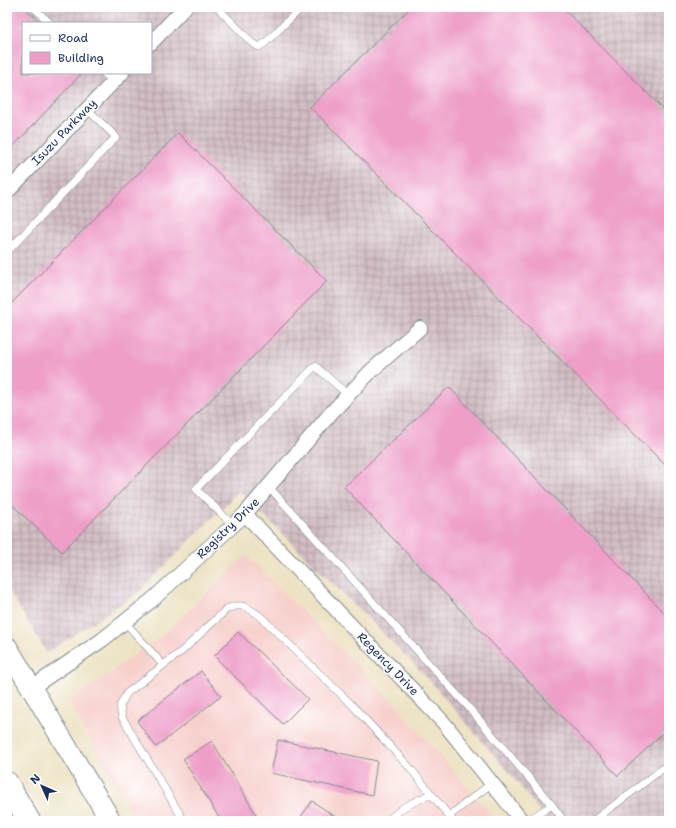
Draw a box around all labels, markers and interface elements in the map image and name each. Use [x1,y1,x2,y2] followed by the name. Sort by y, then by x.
[22,22,152,74] legend
[58,30,89,46] text: Road
[58,50,104,66] text: Building
[28,95,100,169] street label: Isuzu Parkway
[193,494,263,562] street label: Registry Drive
[354,629,422,699] street label: Regency Drive
[22,766,62,806] north arrow
[27,771,44,788] text: N

